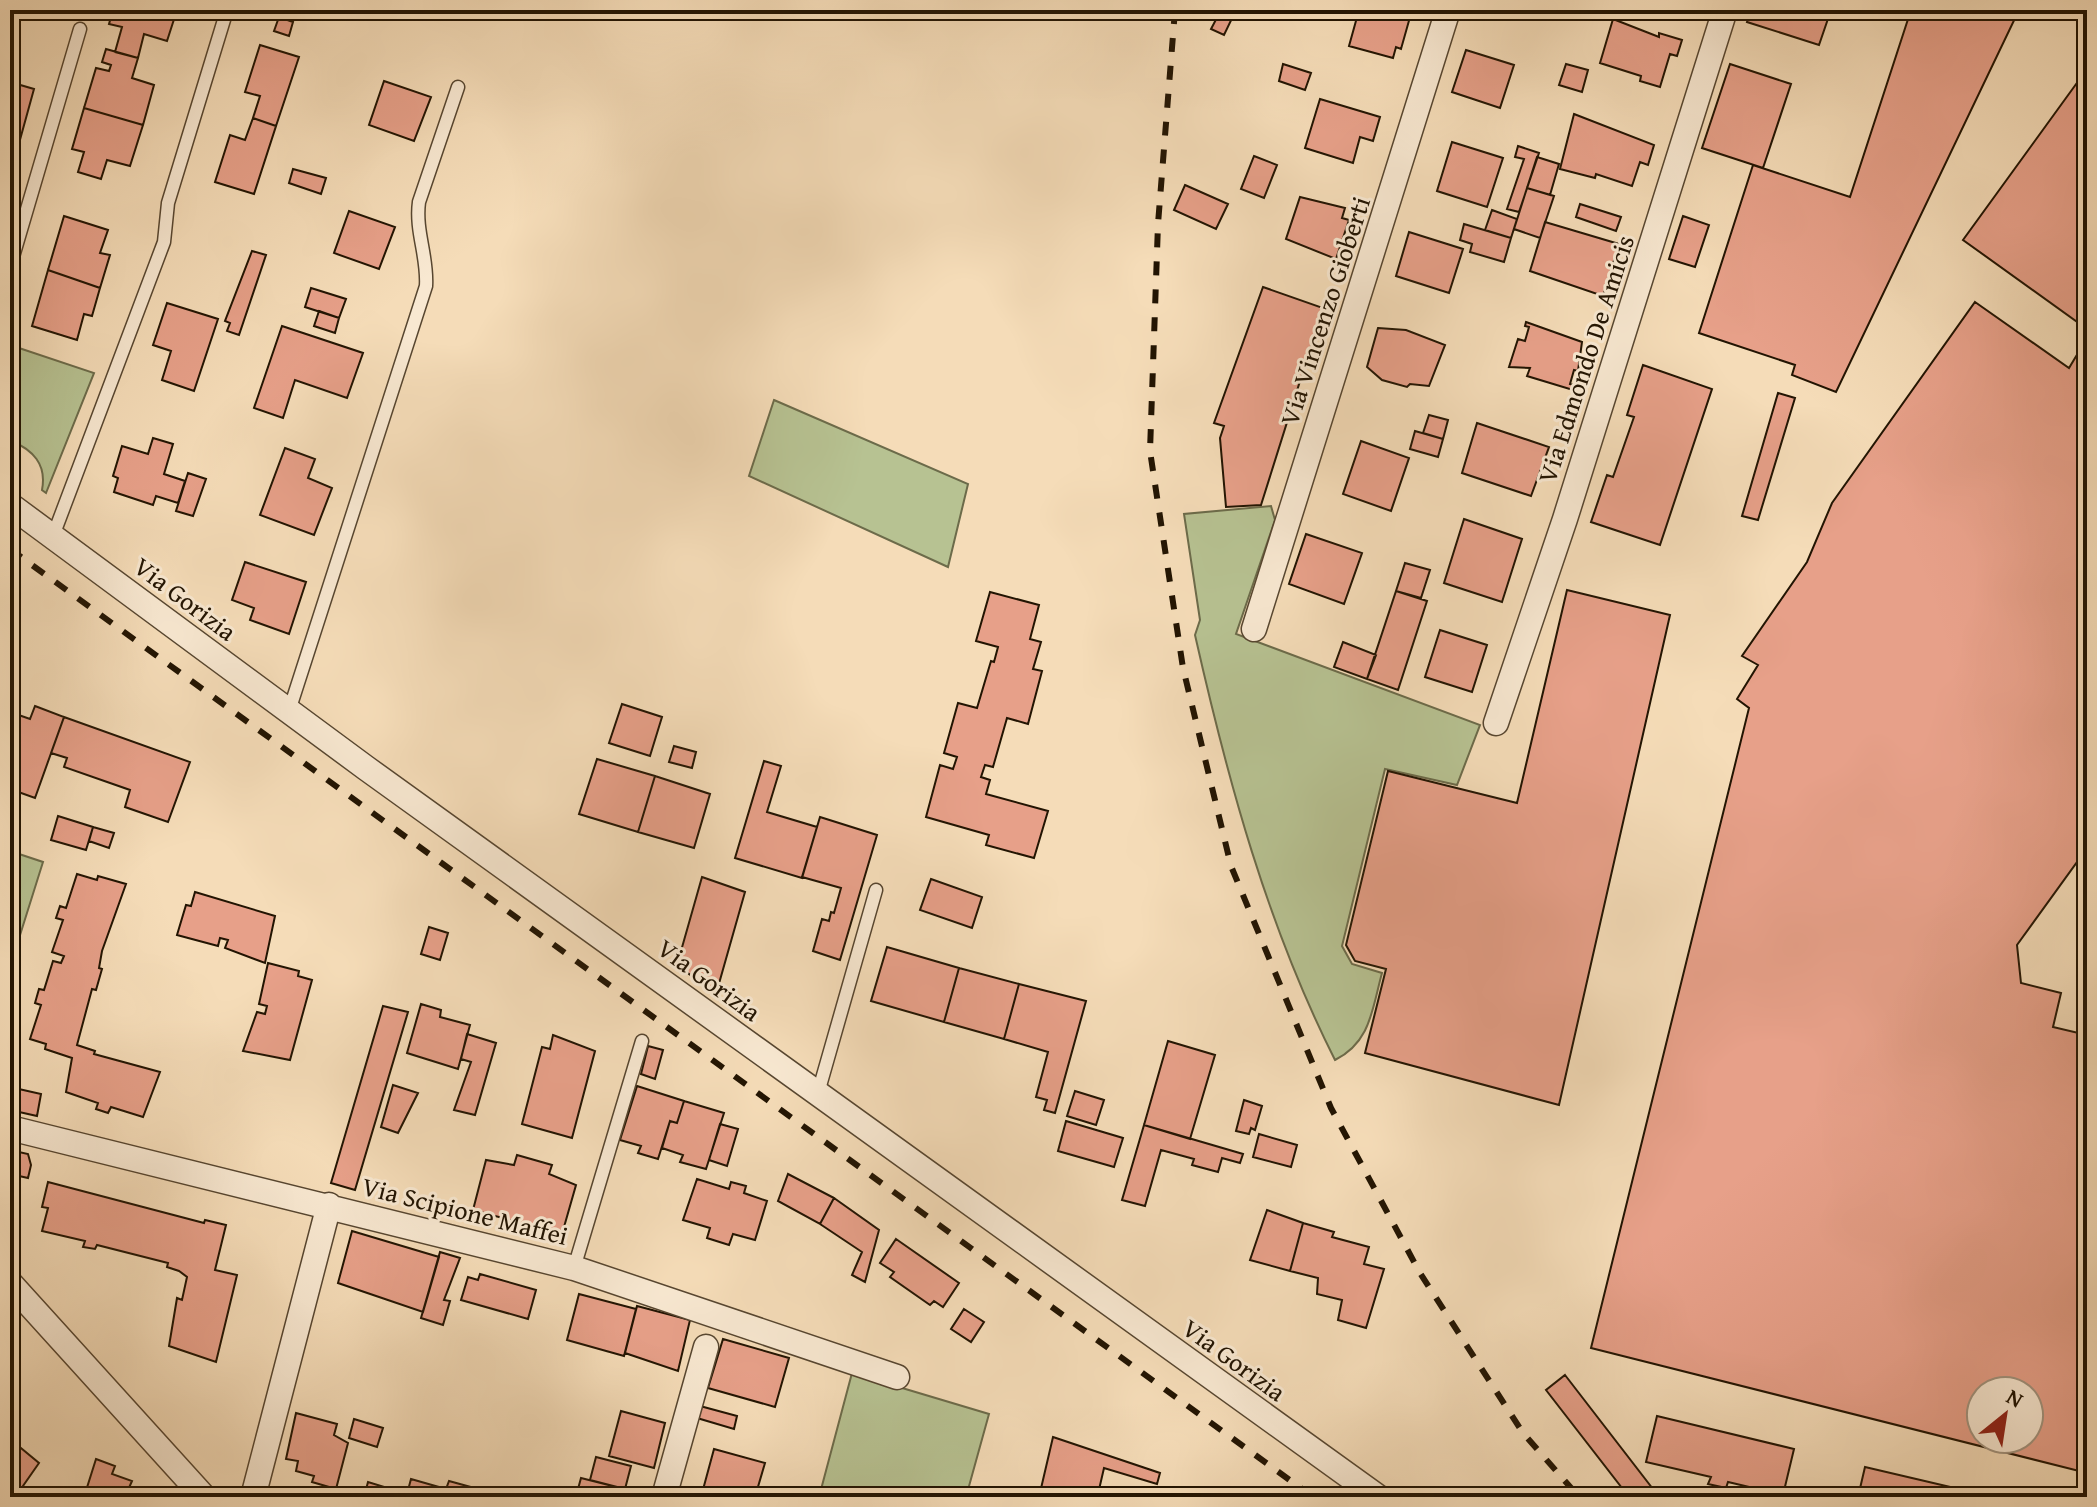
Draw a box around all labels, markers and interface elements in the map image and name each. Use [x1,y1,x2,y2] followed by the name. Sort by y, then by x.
[1269,191,1380,430] street label: Via Vincenzo Gioberti
[1527,230,1644,488] street label: Via Edmondo De Amicis
[126,547,245,651] street label: Via Gorizia
[649,929,770,1031] street label: Via Gorizia
[358,1166,572,1255] street label: Via Scipione Maffei
[1174,1309,1295,1411] street label: Via Gorizia
[1965,1375,2045,1455] north arrow
[2001,1380,2030,1415] text: N

